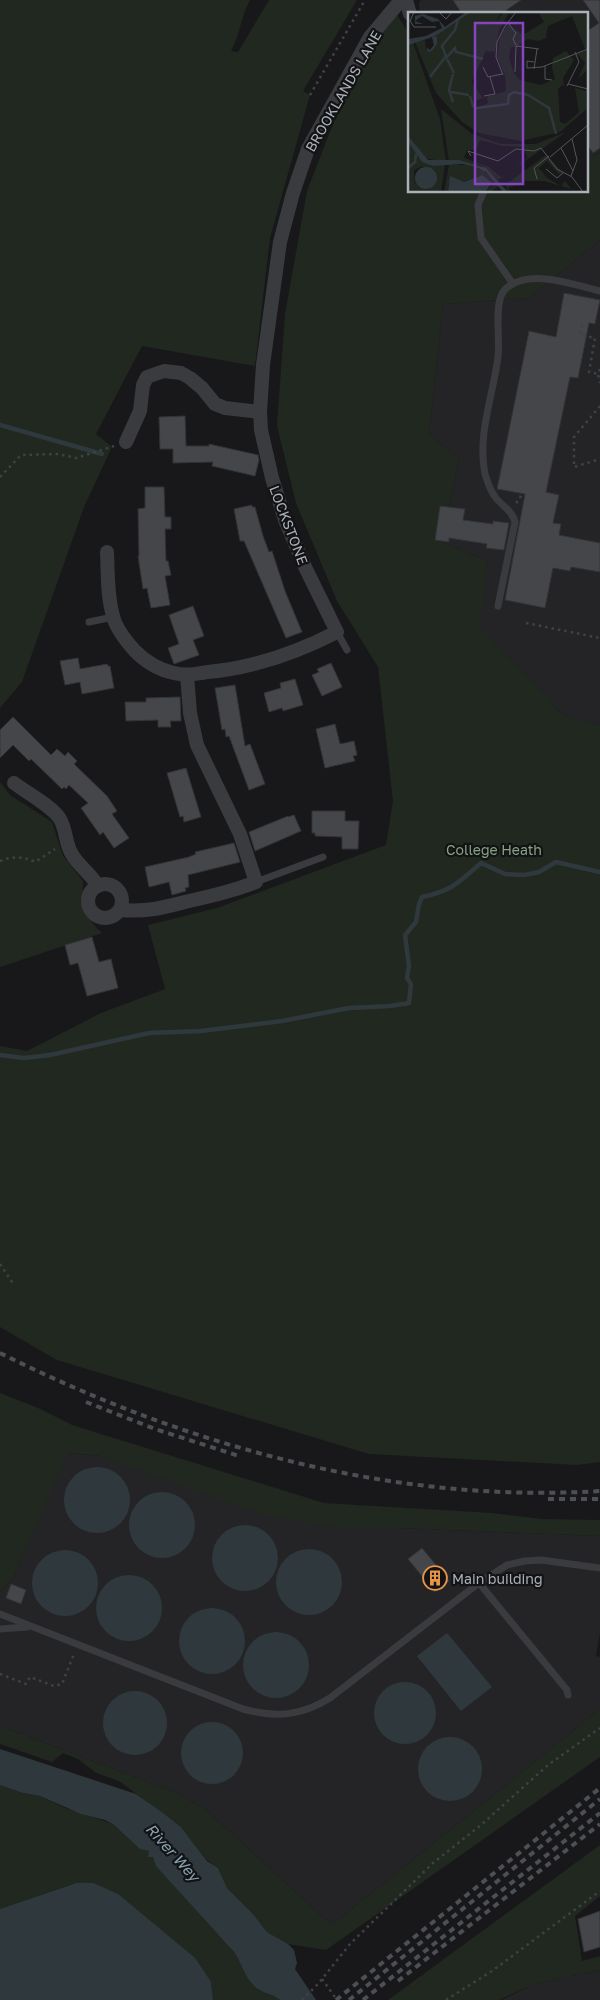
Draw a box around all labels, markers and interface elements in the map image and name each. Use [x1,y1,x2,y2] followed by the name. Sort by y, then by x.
[408,12,588,192] inset map
[301,27,385,155] street label: BROOKLANDS LANE
[266,483,312,567] street label: LOCKSTONE
[446,841,542,858] park label: College Heath
[422,1565,448,1591] building icon: Main building
[452,1570,543,1587] place label: Main building
[142,1820,205,1887] water label: River Wey

